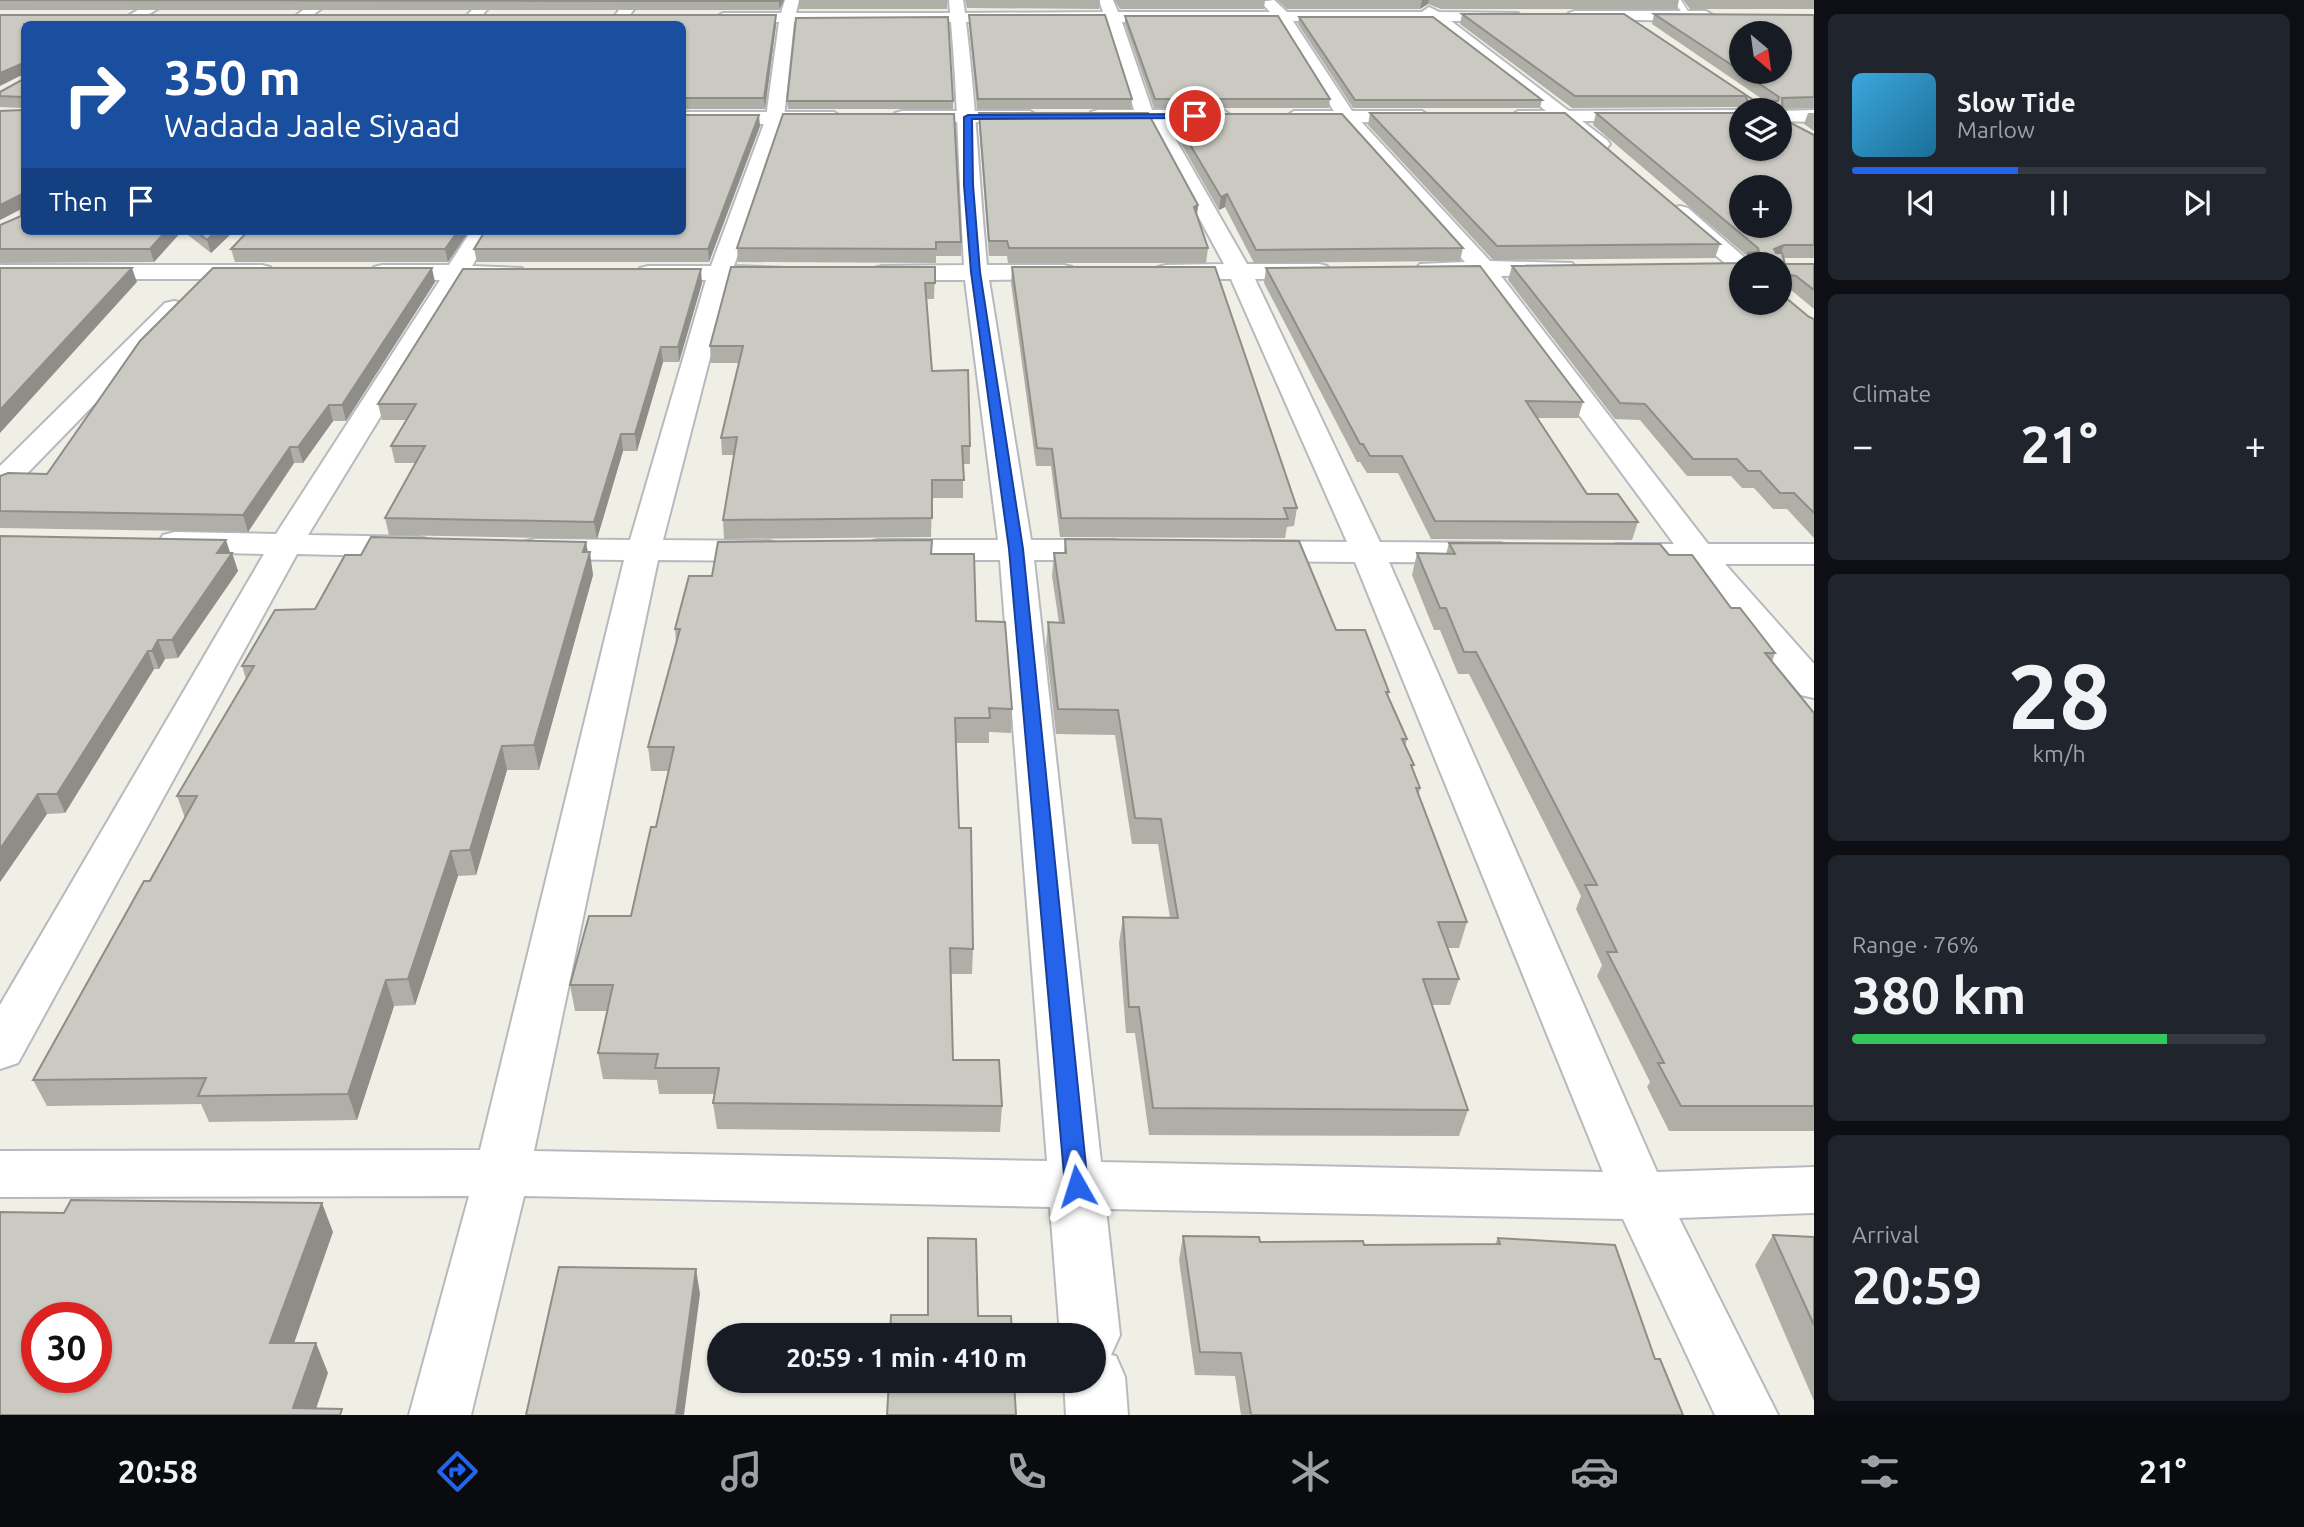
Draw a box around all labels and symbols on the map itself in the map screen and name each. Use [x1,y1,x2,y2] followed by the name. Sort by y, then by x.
[1729,21,1792,84] north arrow
[1165,86,1225,146] pin
[1040,1149,1114,1223] position arrow
[21,1302,112,1393] speed limit sign: 30

